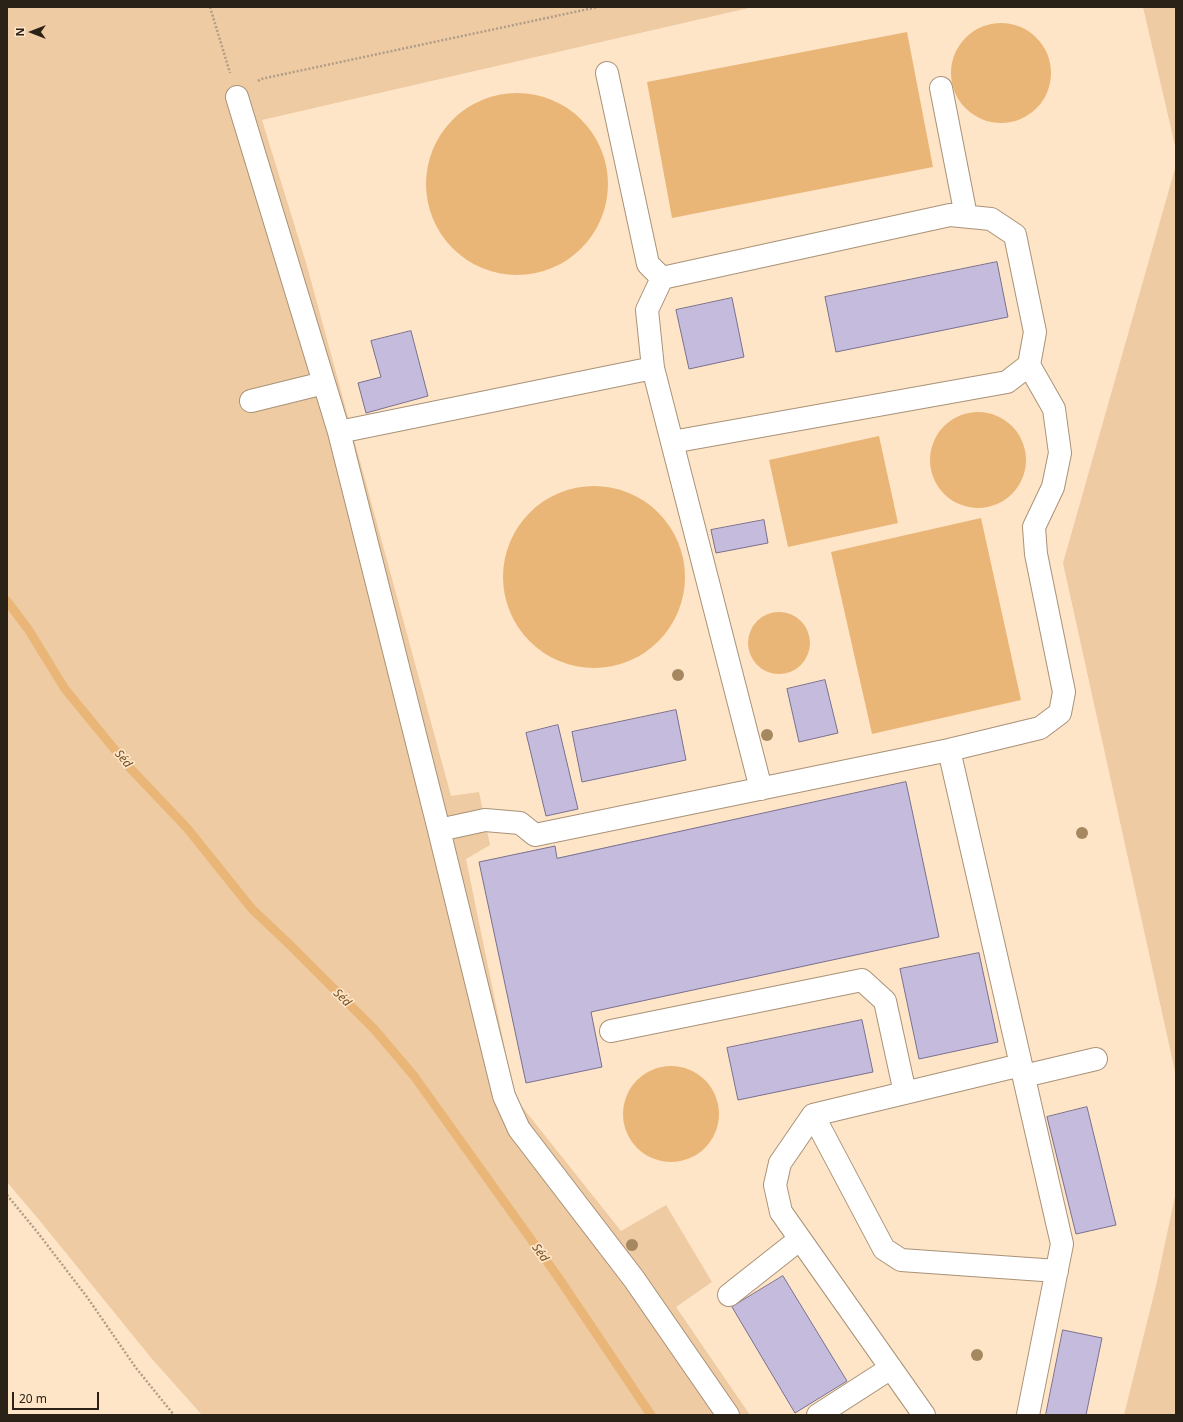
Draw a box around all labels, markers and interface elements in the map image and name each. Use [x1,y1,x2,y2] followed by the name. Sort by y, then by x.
[12,12,52,52] north arrow
[12,28,27,36] text: N
[111,747,135,771] water label: Séd
[330,986,354,1010] water label: Séd
[529,1241,551,1265] water label: Séd
[14,1384,101,1410] scale bar
[19,1390,47,1407] text: 20 m

